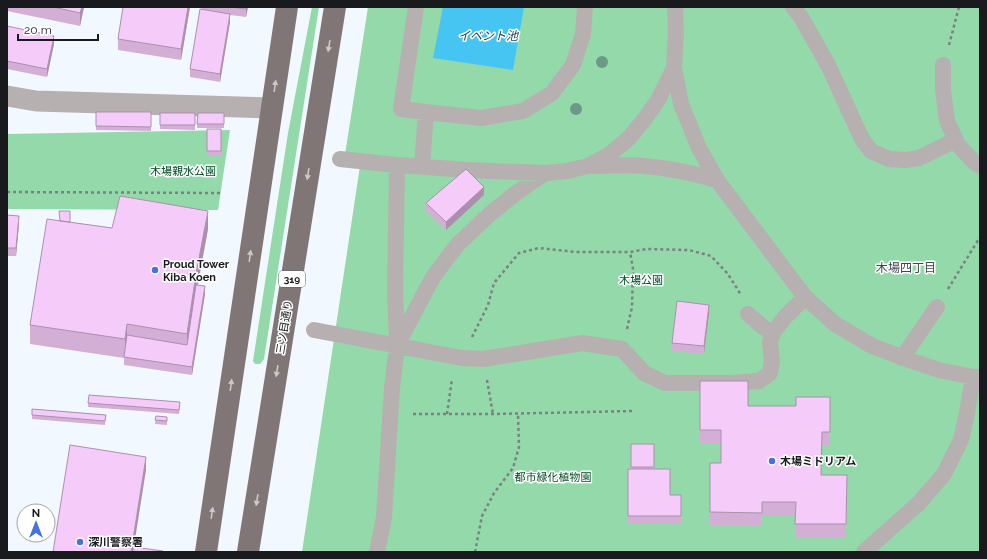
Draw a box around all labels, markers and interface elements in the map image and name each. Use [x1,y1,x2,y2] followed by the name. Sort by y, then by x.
[18,16,98,42] scale bar
[24,23,52,37] text: 20 m
[458,29,519,43] water label: イベント池
[325,39,331,52] one-way arrow
[272,80,278,92] one-way arrow
[150,165,216,178] park label: 木場親水公園
[305,168,311,180] one-way arrow
[247,250,253,262] one-way arrow
[163,258,230,284] place label: Proud Tower Kiba Koen
[876,261,936,275] district label: 木場四丁目
[150,265,160,275] marker: Proud Tower Kiba Koen
[279,271,305,287] road number: 319
[619,274,663,287] park label: 木場公園
[274,299,295,355] street label: 三ツ目通り
[274,365,280,378] one-way arrow
[228,379,234,391] one-way arrow
[780,455,856,468] place label: 木場ミドリアム
[767,456,777,466] marker: 木場ミドリアム
[515,471,592,484] park label: 都市緑化植物園
[254,494,260,506] one-way arrow
[16,503,56,543] north arrow
[32,507,40,520] text: N
[209,507,215,520] one-way arrow
[88,536,143,549] place label: 深川警察署
[75,537,85,547] marker: 深川警察署

